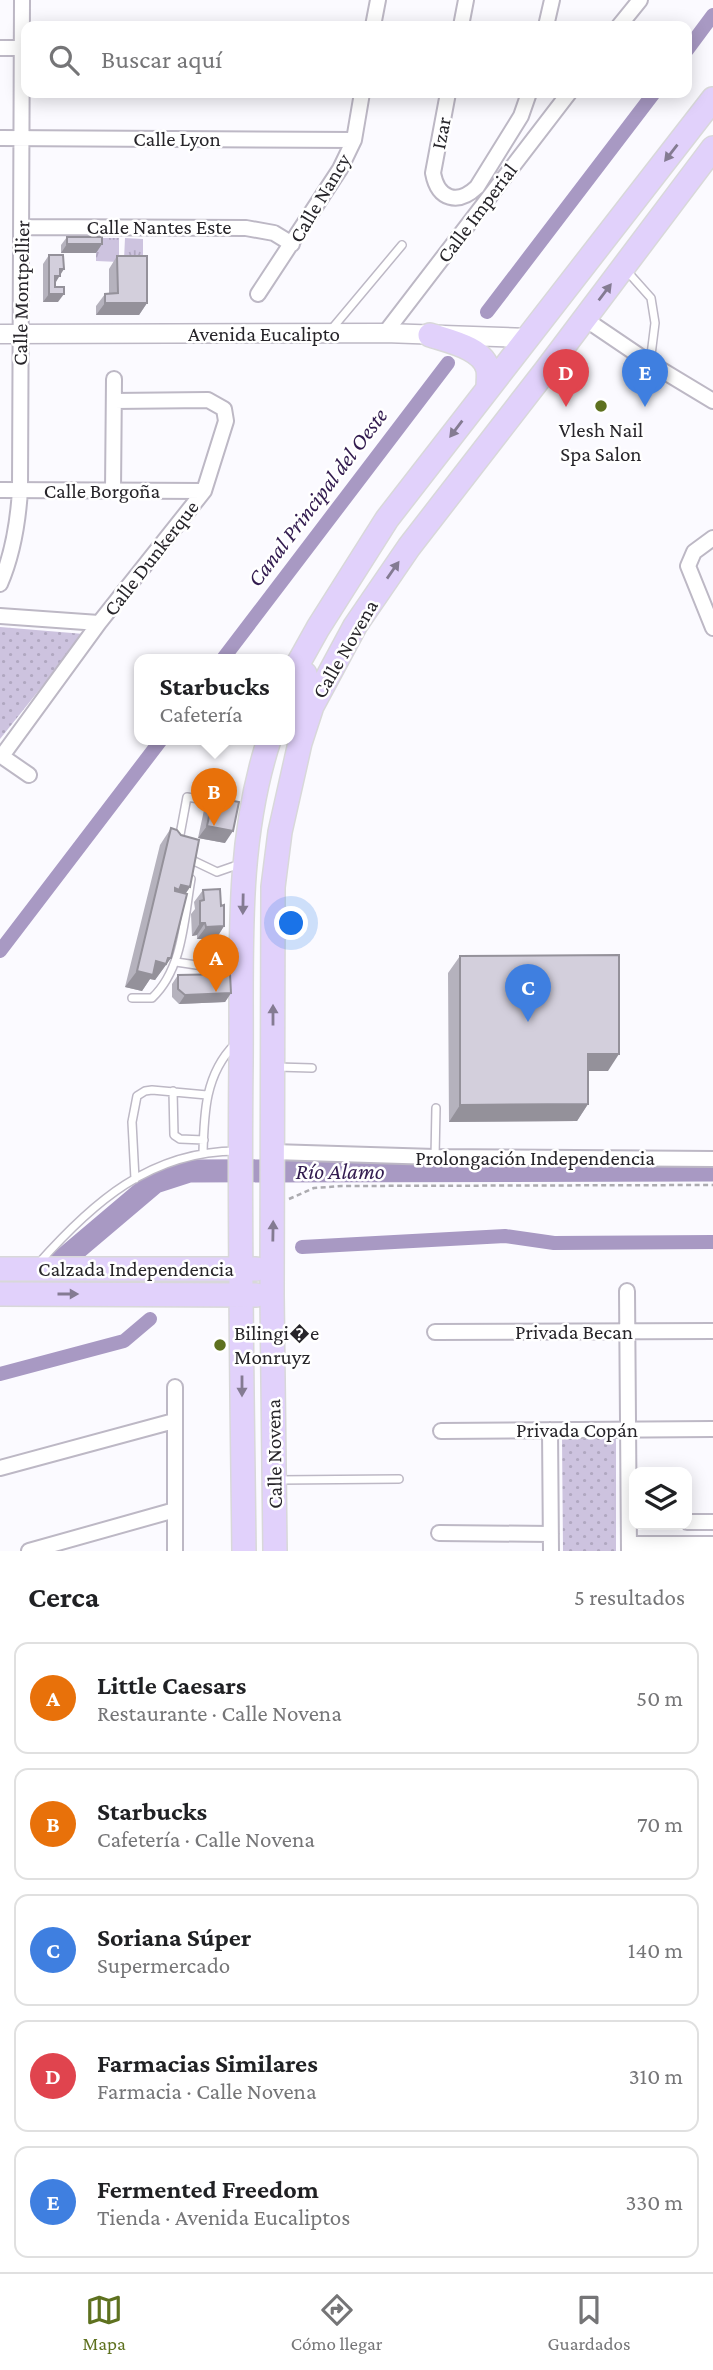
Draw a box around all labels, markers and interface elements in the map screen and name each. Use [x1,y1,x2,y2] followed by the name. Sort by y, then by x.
[21,21,692,98] search box
[45,41,83,79] icon: search
[101,45,222,74] text: Buscar aquí
[426,114,456,151] street label: Izar
[133,127,221,151] street label: Calle Lyon
[665,144,679,162] one-way arrow
[284,149,356,247] street label: Calle Nancy
[432,159,522,267] street label: Calle Imperial
[87,215,231,239] street label: Calle Nantes Este
[8,219,34,366] street label: Calle Montpellier
[598,283,612,301] one-way arrow
[188,322,340,346] street label: Avenida Eucalipto
[543,349,589,407] pin: D
[622,349,668,407] pin: E
[593,398,609,414] marker: Vlesh Nail Spa Salon
[242,403,393,591] water label: Canal Principal del Oeste
[559,418,643,466] place label: Vlesh Nail Spa Salon
[450,420,464,438] one-way arrow
[44,479,161,503] street label: Calle Borgoña
[98,496,204,620] street label: Calle Dunkerque
[386,561,400,579] one-way arrow
[307,595,383,703] street label: Calle Novena
[134,654,295,745] popup
[159,672,270,701] text: Starbucks
[159,701,243,727] text: Cafetería
[191,768,237,826] pin: B
[237,893,249,915] one-way arrow
[274,906,308,940] your location
[193,934,239,992] pin: A
[505,964,551,1022] pin: C
[267,1004,279,1026] one-way arrow
[415,1146,655,1170] street label: Prolongación Independencia
[295,1158,385,1184] water label: Río Alamo
[267,1219,279,1241] one-way arrow
[38,1257,234,1281] street label: Calzada Independencia
[57,1288,79,1300] one-way arrow
[515,1320,633,1344] street label: Privada Becan
[234,1321,319,1369] place label: Bilingi�e Monruyz
[212,1337,228,1353] marker: Bilingi�e Monruyz
[236,1375,248,1397] one-way arrow
[261,1399,287,1509] street label: Calle Novena
[516,1418,638,1442] street label: Privada Copán
[629,1467,692,1530] map controls
[629,1467,692,1530] button: layers
[28,1580,99,1613] text: Cerca
[574,1584,685,1610] text: 5 resultados
[97,1671,246,1700] text: Little Caesars
[46,1685,60,1711] text: A
[636,1685,683,1711] text: 50 m
[97,1700,342,1726] text: Restaurante · Calle Novena
[97,1797,207,1826] text: Starbucks
[46,1811,60,1837] text: B
[637,1811,683,1837] text: 70 m
[97,1826,315,1852] text: Cafetería · Calle Novena
[97,1923,251,1952] text: Soriana Súper
[46,1937,60,1963] text: C
[628,1937,683,1963] text: 140 m
[97,1952,230,1978] text: Supermercado
[97,2049,318,2078] text: Farmacias Similares
[45,2063,61,2089] text: D
[629,2063,683,2089] text: 310 m
[97,2078,317,2104] text: Farmacia · Calle Novena
[97,2175,319,2204] text: Fermented Freedom
[46,2189,60,2215] text: E
[625,2189,683,2215] text: 330 m
[97,2204,350,2230] text: Tienda · Avenida Eucaliptos
[82,2291,126,2354] tab: Mapa
[291,2291,383,2354] tab: Cómo llegar
[548,2291,630,2354] tab: Guardados

